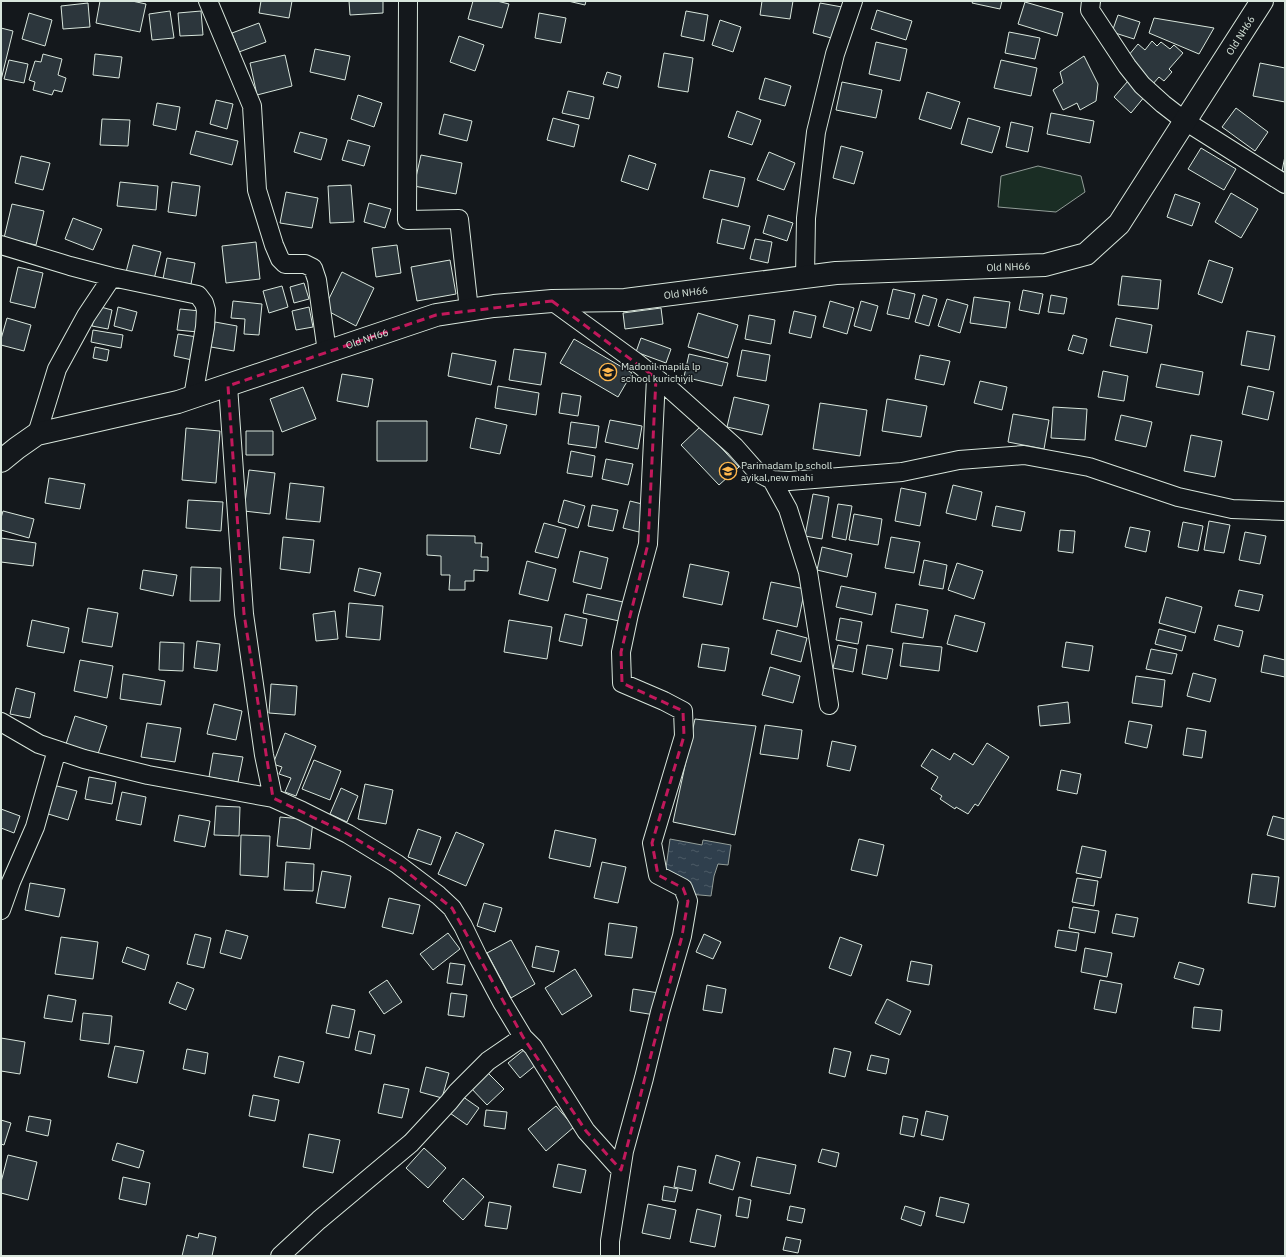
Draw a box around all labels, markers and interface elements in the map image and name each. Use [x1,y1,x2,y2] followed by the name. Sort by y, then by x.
[1223,13,1258,58] street label: Old NH66
[986,260,1031,274] street label: Old NH66
[663,283,708,302] street label: Old NH66
[344,326,390,352] street label: Old NH66
[621,360,701,385] place label: Madonil mapila lp school kurichiyil
[598,362,618,382] school or university icon: Madonil mapila lp school kurichiyil
[741,459,832,484] place label: Parimadam lp scholl ayikal,new mahi
[718,461,738,481] school or university icon: Parimadam lp scholl ayikal,new mahi

